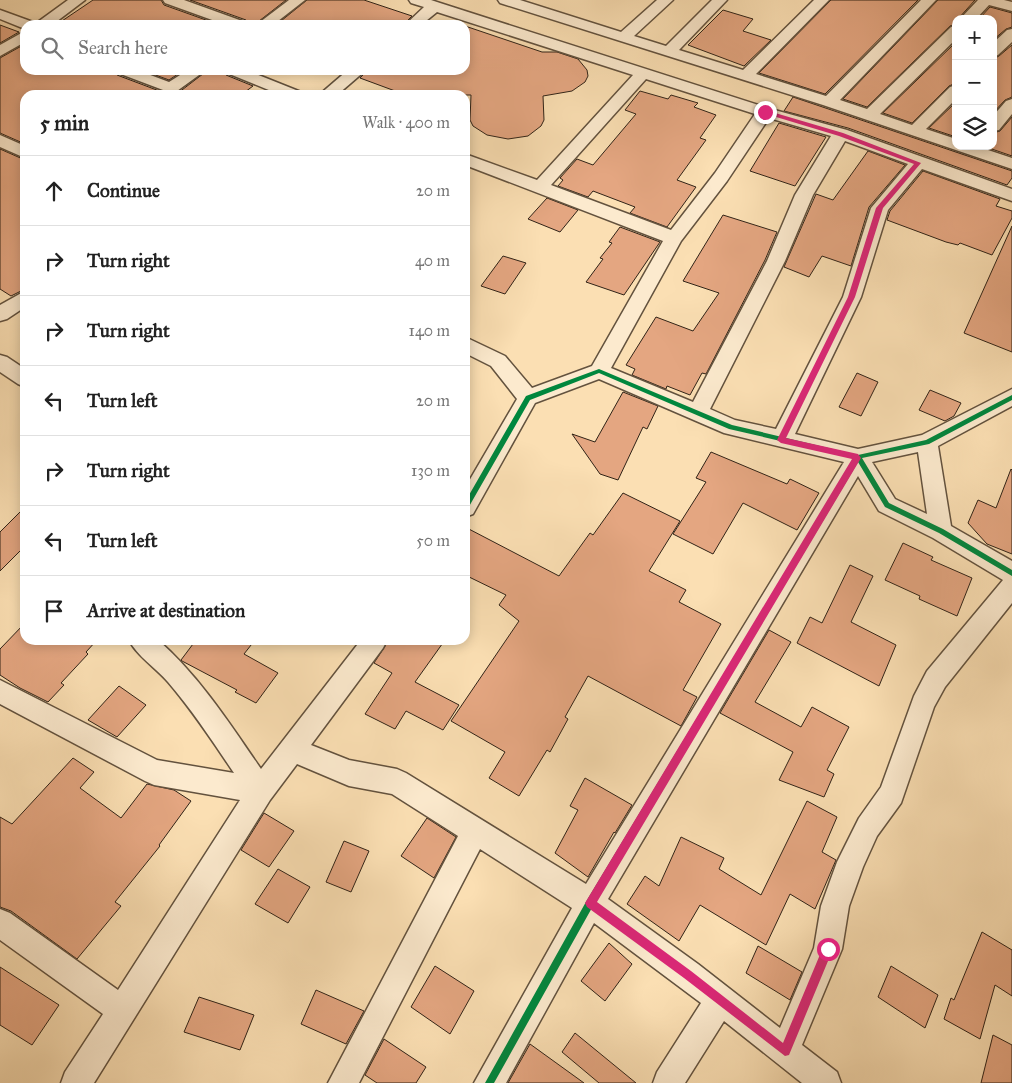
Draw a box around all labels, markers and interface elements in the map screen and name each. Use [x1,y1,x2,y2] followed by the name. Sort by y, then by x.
[952,15,997,150] map controls
[952,15,997,60] button: +
[20,20,470,75] search box
[38,34,66,62] icon: search
[78,36,168,59] text: Search here
[952,60,997,105] button: −
[754,101,777,124] route end
[952,105,997,150] button: layers
[40,110,89,136] text: 5 min
[362,113,450,132] text: Walk · 400 m
[40,177,68,205] icon: ahead
[87,179,160,202] text: Continue
[416,181,450,200] text: 20 m
[40,247,68,275] icon: right
[87,249,170,272] text: Turn right
[415,251,450,270] text: 40 m
[40,317,68,345] icon: right
[87,319,170,342] text: Turn right
[409,321,450,340] text: 140 m
[40,387,68,415] icon: left
[87,389,157,412] text: Turn left
[416,391,450,410] text: 20 m
[40,457,68,485] icon: right
[87,459,170,482] text: Turn right
[411,461,450,480] text: 130 m
[40,527,68,555] icon: left
[87,529,157,552] text: Turn left
[416,531,450,550] text: 50 m
[40,597,68,625] icon: arrive
[87,599,245,622] text: Arrive at destination
[817,938,840,961] route start

